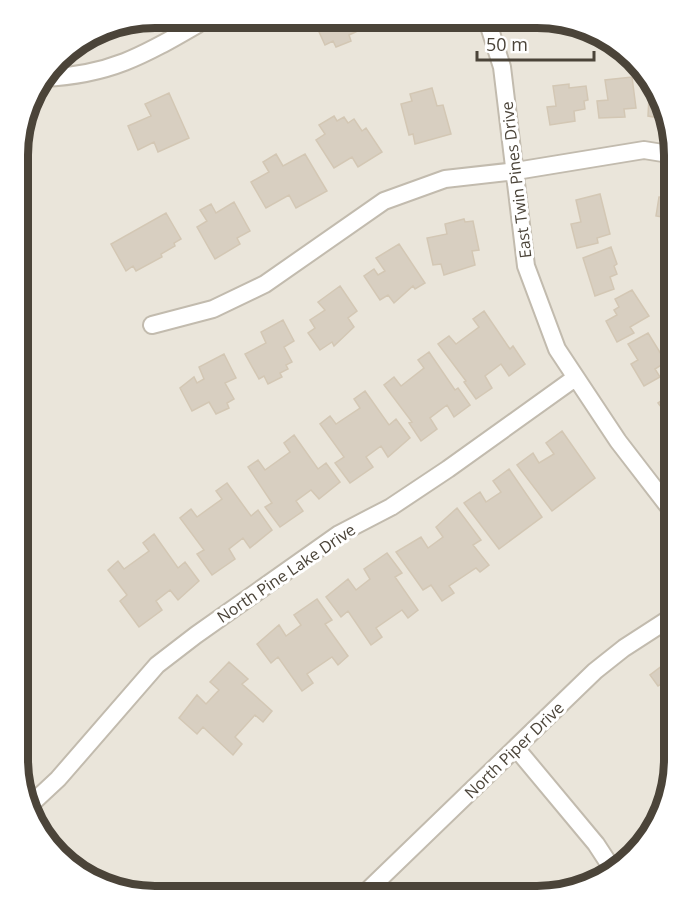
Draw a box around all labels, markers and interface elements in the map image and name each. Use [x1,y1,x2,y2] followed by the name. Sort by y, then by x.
[477,24,594,62] scale bar
[486,32,528,56] text: 50 m
[495,100,537,260] street label: East Twin Pines Drive
[213,518,360,628] street label: North Pine Lake Drive
[460,697,568,803] street label: North Piper Drive

